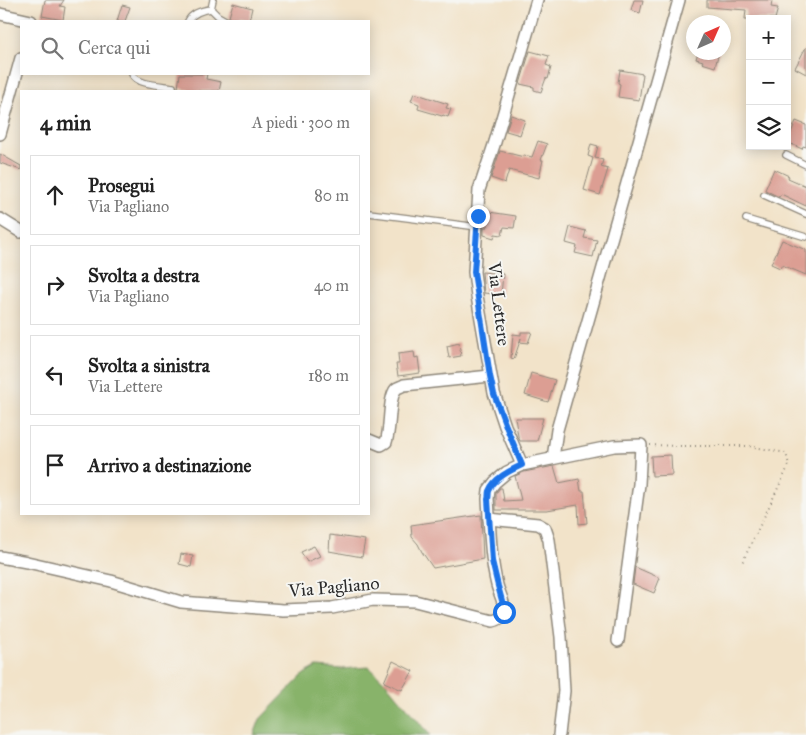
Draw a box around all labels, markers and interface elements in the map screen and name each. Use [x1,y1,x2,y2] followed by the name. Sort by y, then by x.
[686,15,731,60] north arrow
[746,15,791,150] map controls
[746,15,791,60] button: +
[20,20,370,75] search box
[38,34,66,62] icon: search
[78,36,150,59] text: Cerca qui
[746,60,791,105] button: −
[746,105,791,150] button: layers
[40,110,91,136] text: 4 min
[252,113,350,132] text: A piedi · 300 m
[88,174,155,197] text: Prosegui
[41,181,69,209] icon: ahead
[314,186,349,205] text: 80 m
[88,197,169,216] text: Via Pagliano
[467,205,490,228] route end
[483,260,515,347] street label: Via Lettere
[88,264,200,287] text: Svolta a destra
[41,271,69,299] icon: right
[314,276,349,295] text: 40 m
[88,287,169,306] text: Via Pagliano
[88,354,210,377] text: Svolta a sinistra
[41,361,69,389] icon: left
[308,366,349,385] text: 180 m
[88,377,163,396] text: Via Lettere
[41,451,69,479] icon: arrive
[88,454,251,477] text: Arrivo a destinazione
[287,572,381,603] street label: Via Pagliano
[493,601,516,624] route start

